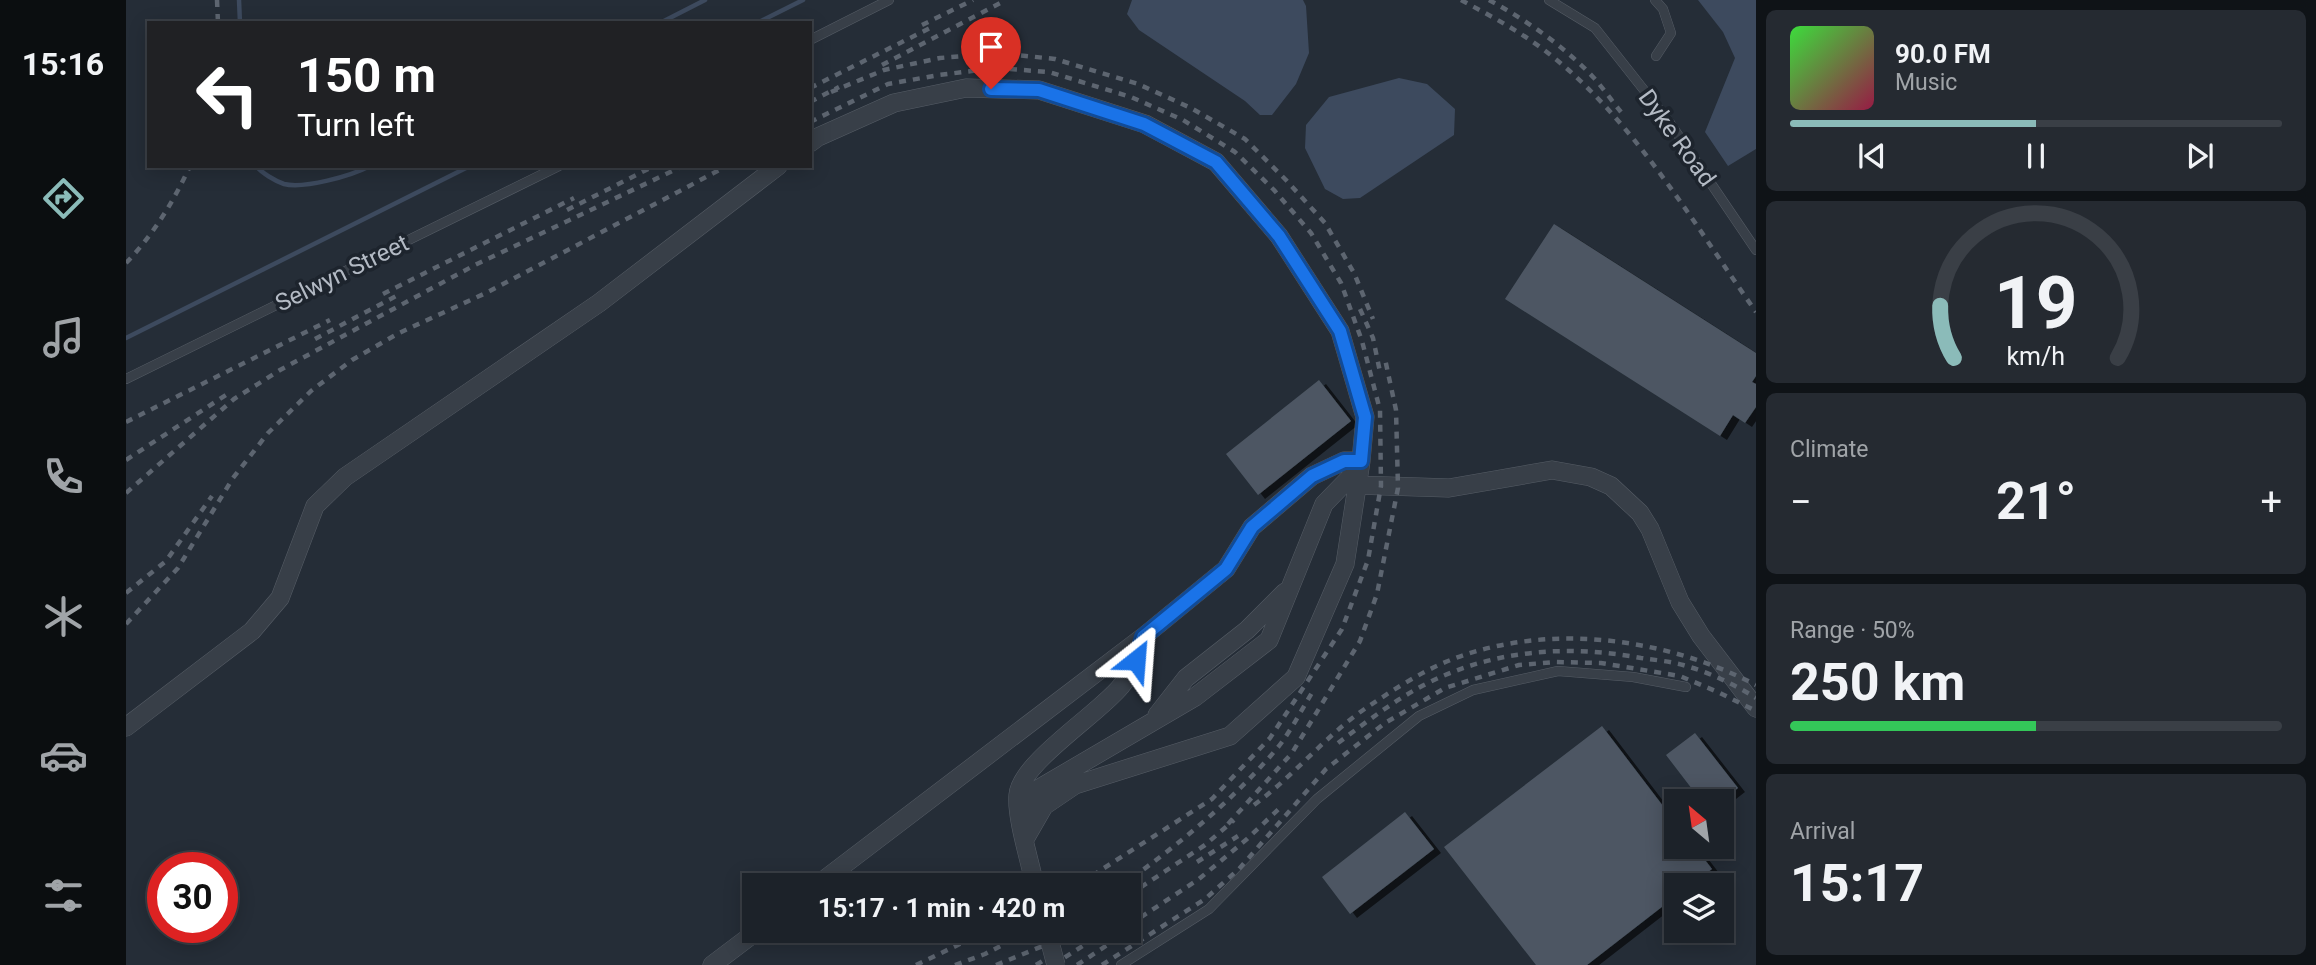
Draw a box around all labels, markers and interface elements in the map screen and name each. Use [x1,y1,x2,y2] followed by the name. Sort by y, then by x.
[961,17,1021,89] pin
[972,28,1010,66] icon: arrive
[1895,39,1991,69] text: 90.0 FM
[22,45,104,83] text: 15:16
[297,47,436,104] text: 150 m
[182,49,273,140] icon: left
[1895,69,1957,96] text: Music
[1633,84,1721,192] street label: Dyke Road
[297,106,415,144] text: Turn left
[1853,137,1891,175] icon: previous
[2017,137,2055,175] icon: pause
[2181,137,2219,175] icon: next
[39,174,88,223] icon: directions
[271,229,413,317] street label: Selwyn Street
[1994,260,2078,346] text: 19
[39,313,88,362] icon: music
[2007,342,2065,371] text: km/h
[1790,436,1869,463] text: Climate
[39,452,88,501] icon: phone
[1996,471,2076,532] text: 21°
[1790,480,1812,524] text: −
[2260,480,2282,524] text: +
[39,592,88,641] icon: climate
[1790,617,1915,644] text: Range · 50%
[1099,623,1173,697] position arrow
[1790,652,1965,713] text: 250 km
[39,731,88,780] icon: car
[1664,789,1734,859] north arrow
[1664,789,1734,943] map controls
[1790,818,1855,845] text: Arrival
[147,852,238,943] speed limit sign: 30
[1790,853,1924,914] text: 15:17
[39,871,88,920] icon: filters
[1664,873,1734,943] button: layers
[818,893,1065,923] text: 15:17 · 1 min · 420 m

